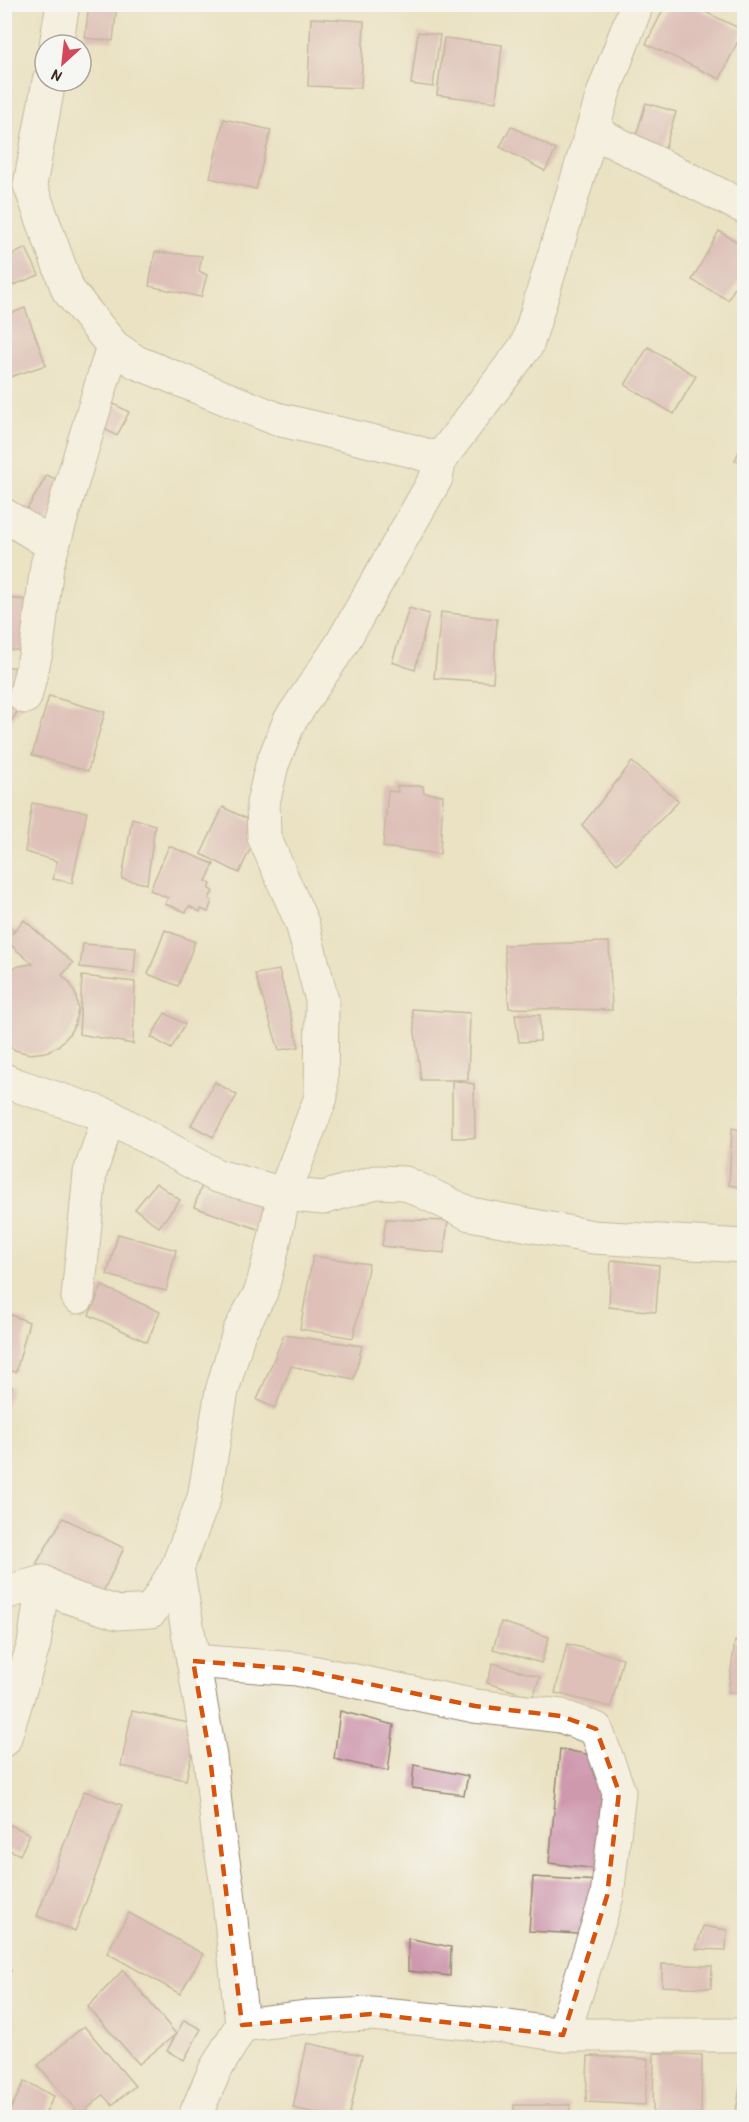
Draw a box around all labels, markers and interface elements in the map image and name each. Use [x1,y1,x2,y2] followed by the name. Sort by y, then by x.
[33,33,93,93] north arrow
[47,64,65,88] text: N

